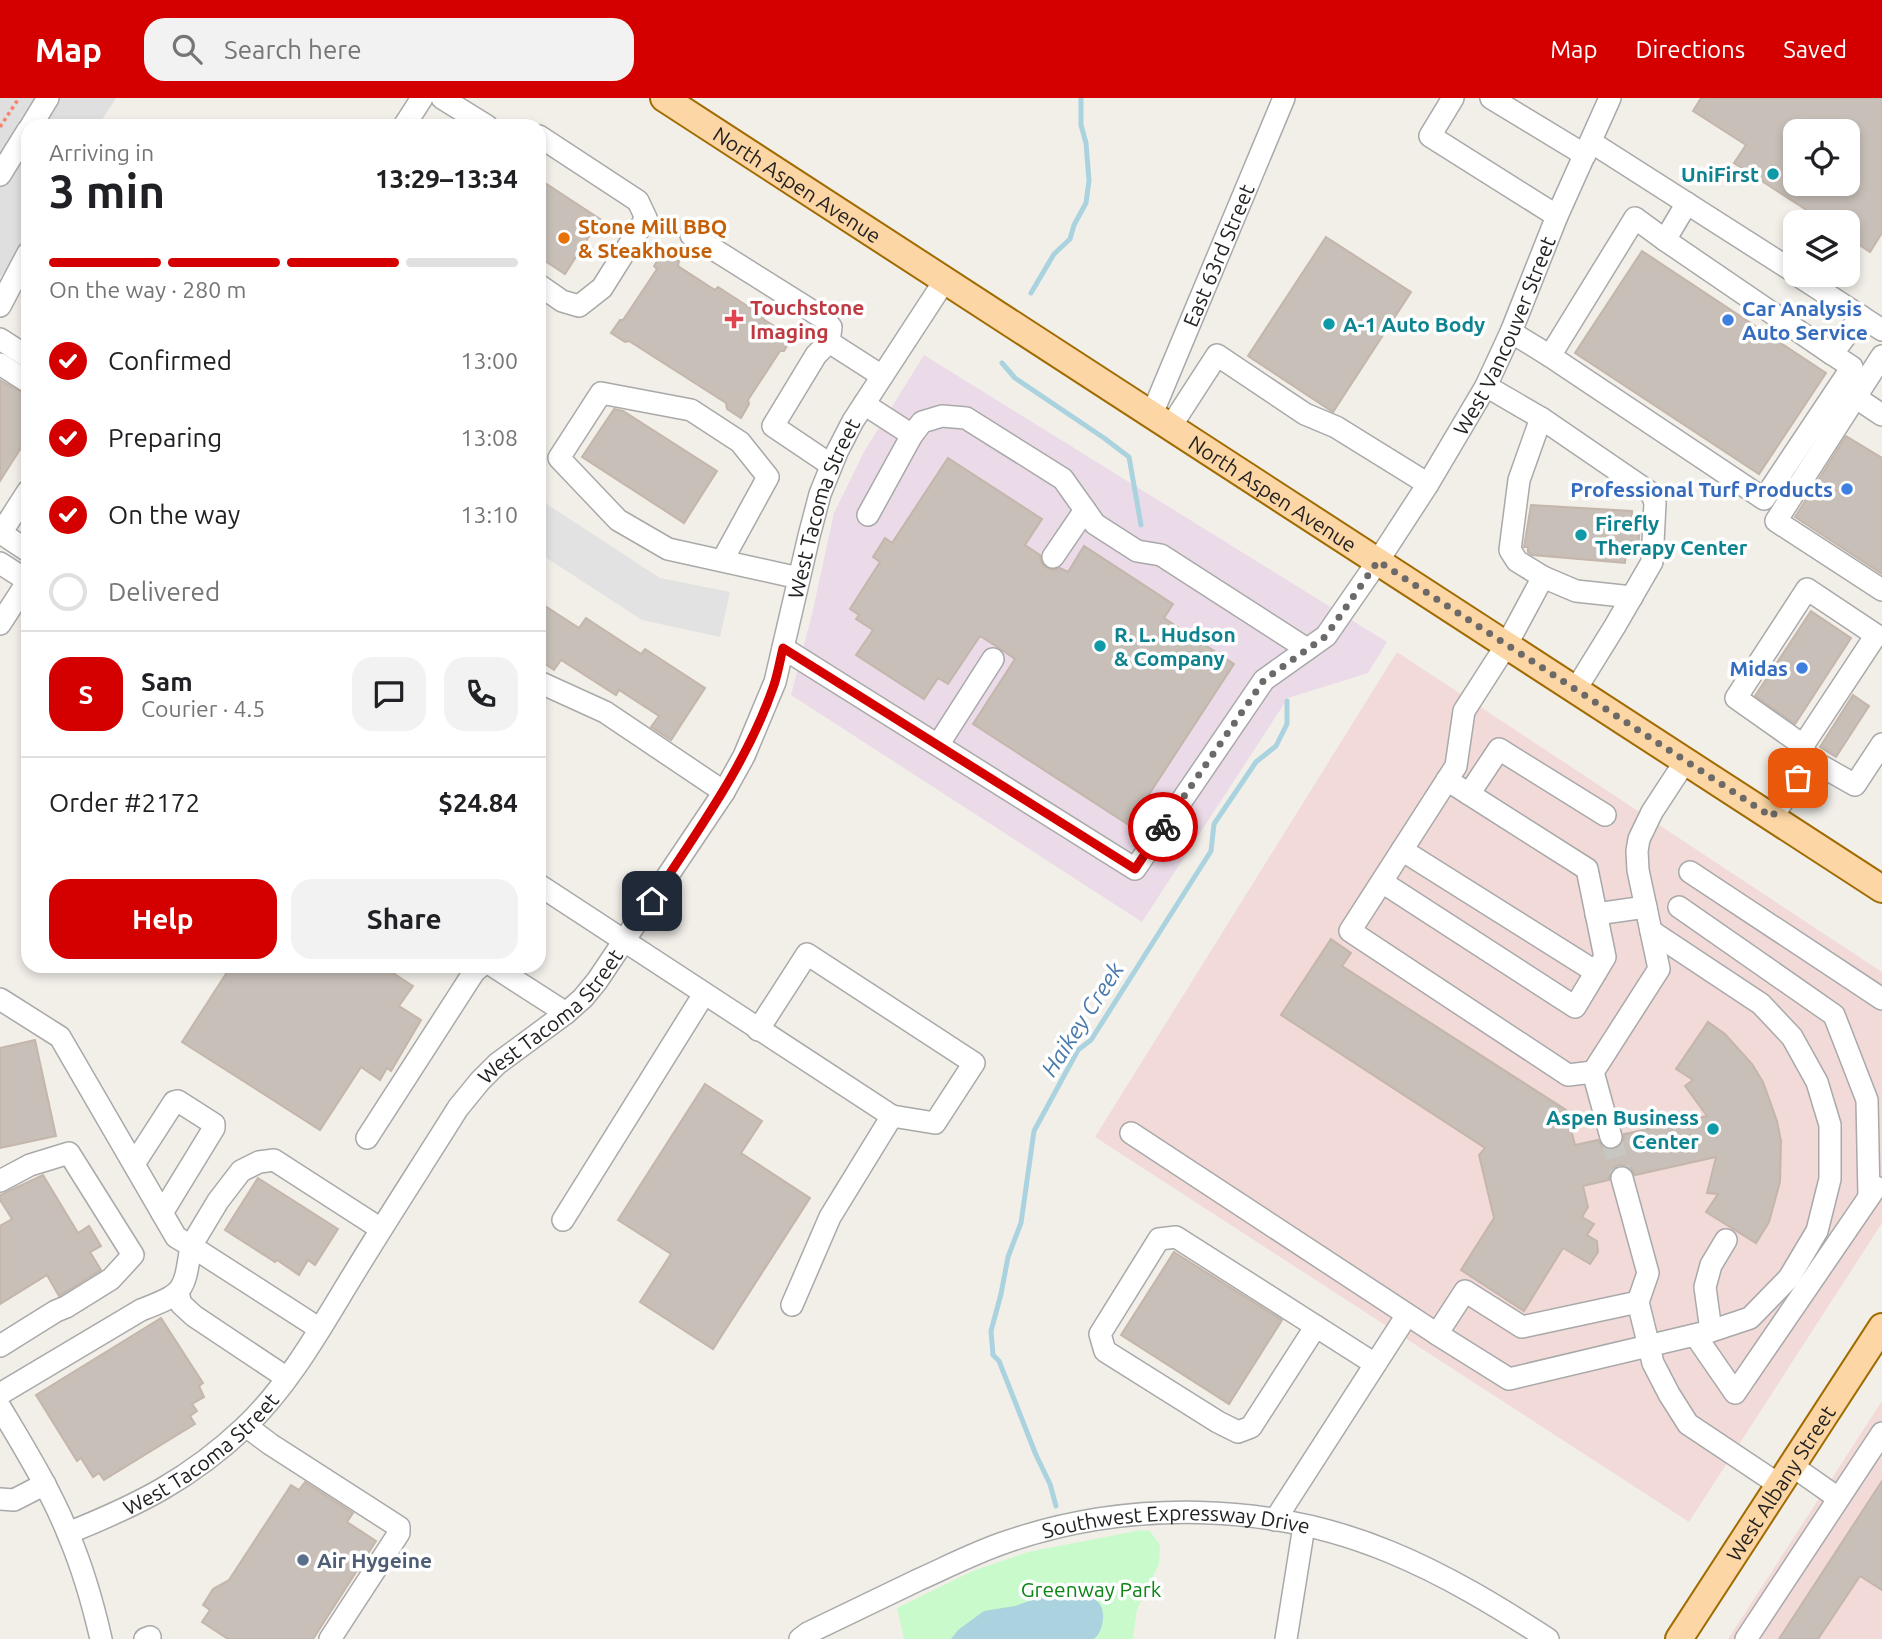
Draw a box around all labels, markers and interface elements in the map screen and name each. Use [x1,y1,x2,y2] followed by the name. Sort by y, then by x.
[144,18,634,81] search box
[168,30,206,68] icon: search
[35,31,102,68] text: Map
[224,35,362,64] text: Search here
[1550,36,1597,63] text: Map
[1635,36,1745,63] text: Directions
[1783,36,1847,63] text: Saved
[1783,119,1860,287] map controls
[1783,119,1860,196] button: locate
[709,121,886,248] street label: North Aspen Avenue
[49,140,154,165] text: Arriving in
[1681,162,1759,186] place label: UniFirst
[375,164,518,193] text: 13:29–13:34
[49,165,165,217] text: 3 min
[1765,166,1781,182] marker: UniFirst
[1178,180,1259,330] street label: East 63rd Street
[1783,210,1860,287] button: layers
[578,214,727,262] place label: Stone Mill BBQ & Steakhouse
[556,230,572,246] marker: Stone Mill BBQ & Steakhouse
[1448,233,1560,439] street label: West Vancouver Street
[49,277,246,302] text: On the way · 280 m
[750,295,864,343] place label: Touchstone Imaging
[1742,296,1868,344] place label: Car Analysis Auto Service
[724,309,744,329] marker: Touchstone Imaging
[1343,312,1485,336] place label: A-1 Auto Body
[1720,312,1736,328] marker: Car Analysis Auto Service
[1321,316,1337,332] marker: A-1 Auto Body
[49,342,87,380] icon: check
[108,346,232,375] text: Confirmed
[460,348,518,373] text: 13:00
[783,414,864,601] street label: West Tacoma Street
[49,419,87,457] icon: check
[108,423,222,452] text: Preparing
[460,425,518,450] text: 13:08
[1185,430,1361,557] street label: North Aspen Avenue
[1570,477,1833,501] place label: Professional Turf Products
[1839,481,1855,497] marker: Professional Turf Products
[49,496,87,534] icon: check
[108,500,240,529] text: On the way
[460,502,518,527] text: 13:10
[1595,511,1748,559] place label: Firefly Therapy Center
[1573,527,1589,543] marker: Firefly Therapy Center
[108,577,220,606] text: Delivered
[1114,622,1236,670] place label: R. L. Hudson & Company
[1092,638,1108,654] marker: R. L. Hudson & Company
[1730,656,1788,680] place label: Midas
[352,657,426,731] button: chat
[444,657,518,731] button: phone
[1794,660,1810,676] marker: Midas
[141,667,193,696] text: Sam
[79,680,93,709] text: S
[141,696,265,721] text: Courier · 4.5
[1768,748,1828,808] pin
[1779,759,1817,797] icon: bag
[49,788,200,817] text: Order #2172
[438,788,518,817] text: $24.84
[1128,792,1198,862] courier
[1144,808,1182,846] icon: bike
[622,871,682,931] pin
[49,879,277,959] button: Help
[291,879,518,959] button: Share
[633,882,671,920] icon: home
[473,944,627,1088] street label: West Tacoma Street
[1036,957,1128,1081] water label: Haikey Creek
[1546,1105,1699,1153] place label: Aspen Business Center
[1705,1121,1721,1137] marker: Aspen Business Center
[119,1388,283,1519] street label: West Tacoma Street
[1721,1401,1840,1565] street label: West Albany Street
[1039,1500,1312,1543] street label: Southwest Expressway Drive
[317,1548,432,1572] place label: Air Hygeine
[295,1552,311,1568] marker: Air Hygeine
[1021,1577,1162,1601] park label: Greenway Park

